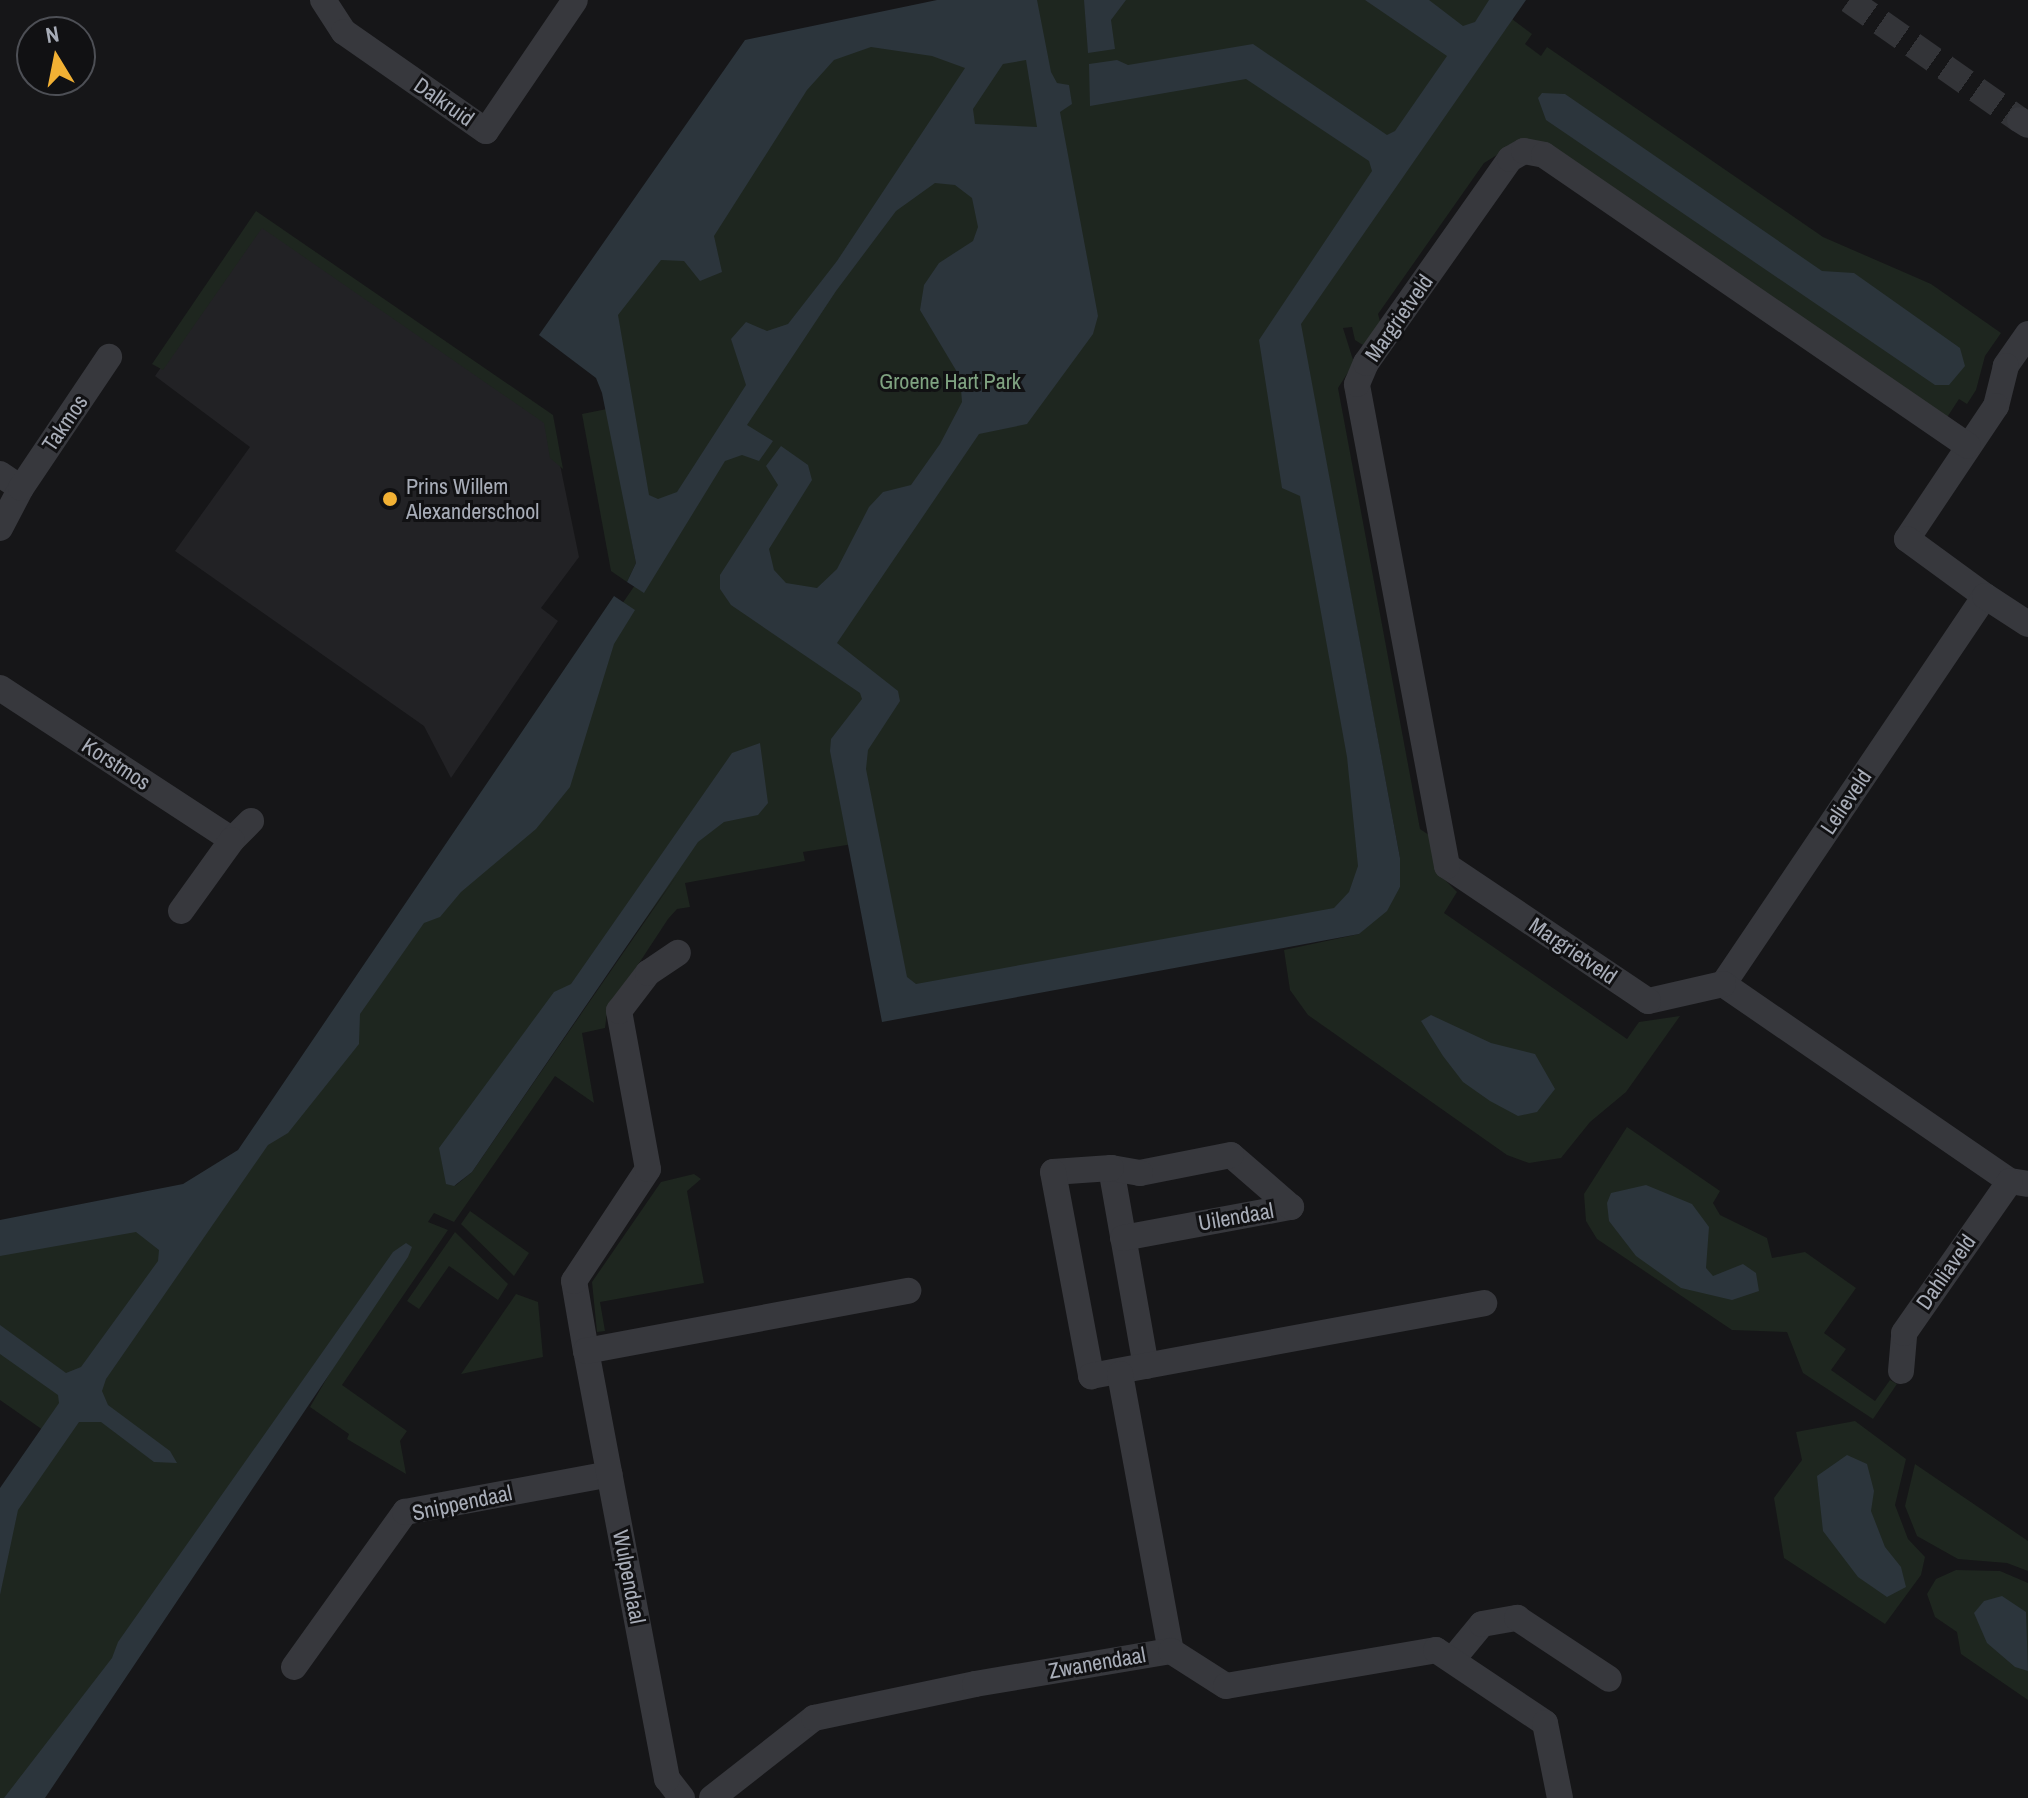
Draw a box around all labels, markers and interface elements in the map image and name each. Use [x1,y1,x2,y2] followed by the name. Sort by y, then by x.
[16,16,96,96] north arrow
[43,18,61,50] text: N
[409,72,479,132] street label: Dalkruid
[1359,269,1439,367] street label: Margrietveld
[879,369,1021,395] park label: Groene Hart Park
[37,390,93,456] street label: Takmos
[406,473,539,524] place label: Prins Willem Alexanderschool
[381,490,399,508] marker: Prins Willem Alexanderschool
[77,732,155,796] street label: Korstmos
[1815,765,1877,839] street label: Lelieveld
[1524,912,1622,990] street label: Margrietveld
[1196,1197,1276,1237] street label: Uilendaal
[1911,1230,1981,1314] street label: Dahliaveld
[410,1480,514,1526] street label: Snippendaal
[607,1528,651,1626] street label: Wulpendaal
[1046,1641,1148,1685] street label: Zwanendaal

